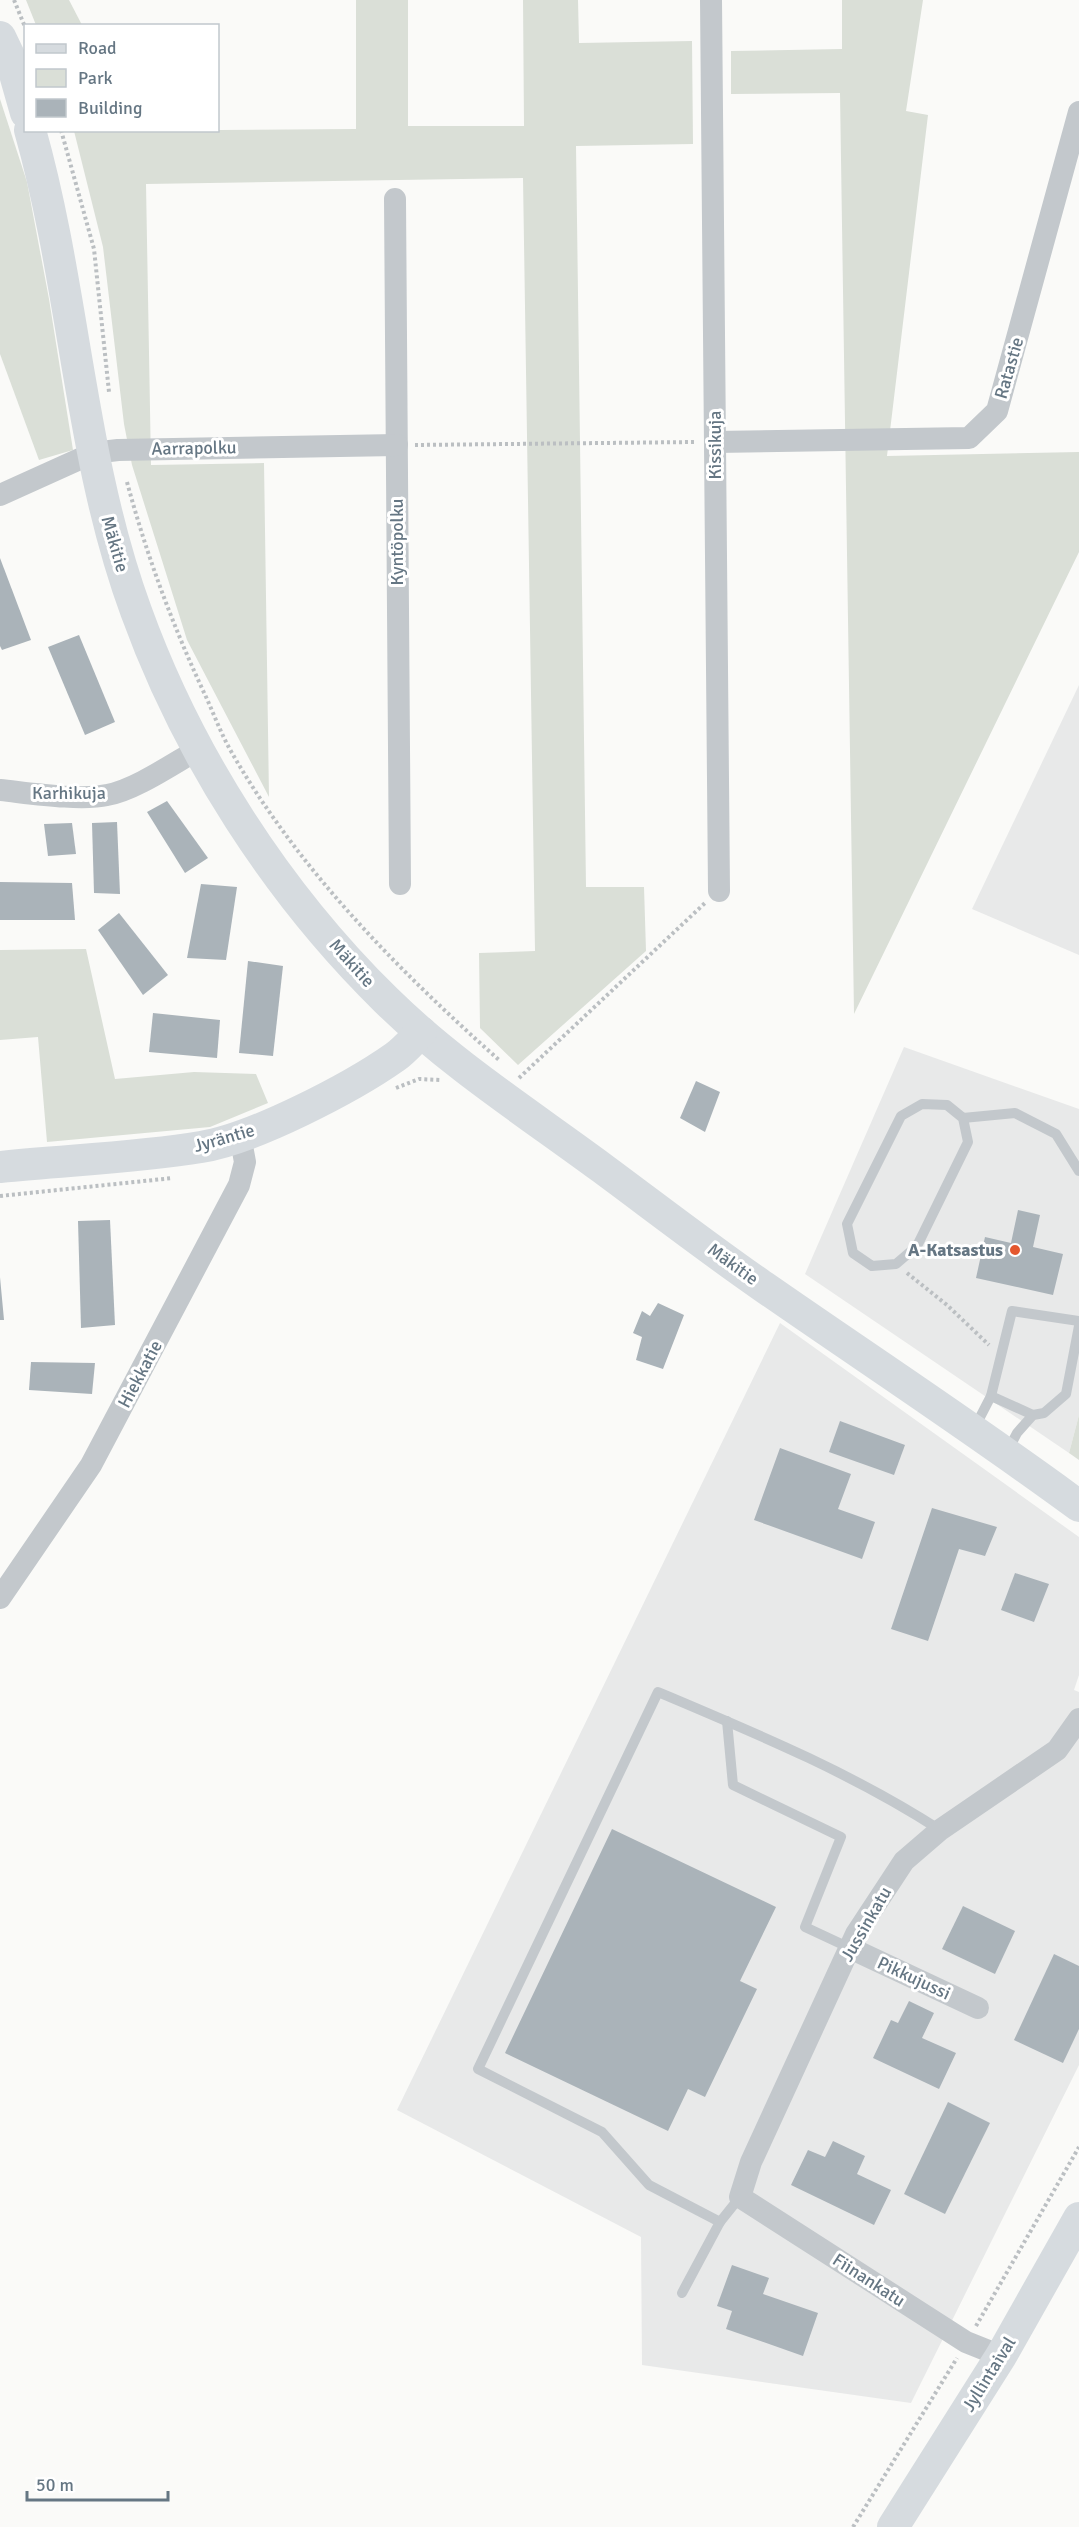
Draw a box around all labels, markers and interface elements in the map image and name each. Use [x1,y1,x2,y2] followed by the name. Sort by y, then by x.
[24,24,219,132] legend
[78,37,117,59] text: Road
[78,67,113,89] text: Park
[78,97,142,119] text: Building
[990,335,1028,401] street label: Ratastie
[704,411,726,479] street label: Kissikuja
[151,436,237,460] street label: Aarrapolku
[386,499,408,585] street label: Kyntöpolku
[96,513,134,575] street label: Mäkitie
[32,782,106,804] street label: Karhikuja
[325,934,379,992] street label: Mäkitie
[191,1119,257,1157] street label: Jyräntie
[703,1238,763,1290] street label: Mäkitie
[908,1239,1003,1261] place label: A-Katsastus
[1008,1243,1022,1257] marker: A-Katsastus
[113,1336,167,1412] street label: Hiekkatie
[836,1883,896,1965] street label: Jussinkatu
[874,1952,954,2004] street label: Pikkujussi
[829,2248,909,2312] street label: Fiinankatu
[957,2332,1021,2416] street label: Jyllintaival
[27,2464,168,2502] scale bar
[36,2474,74,2496] text: 50 m

